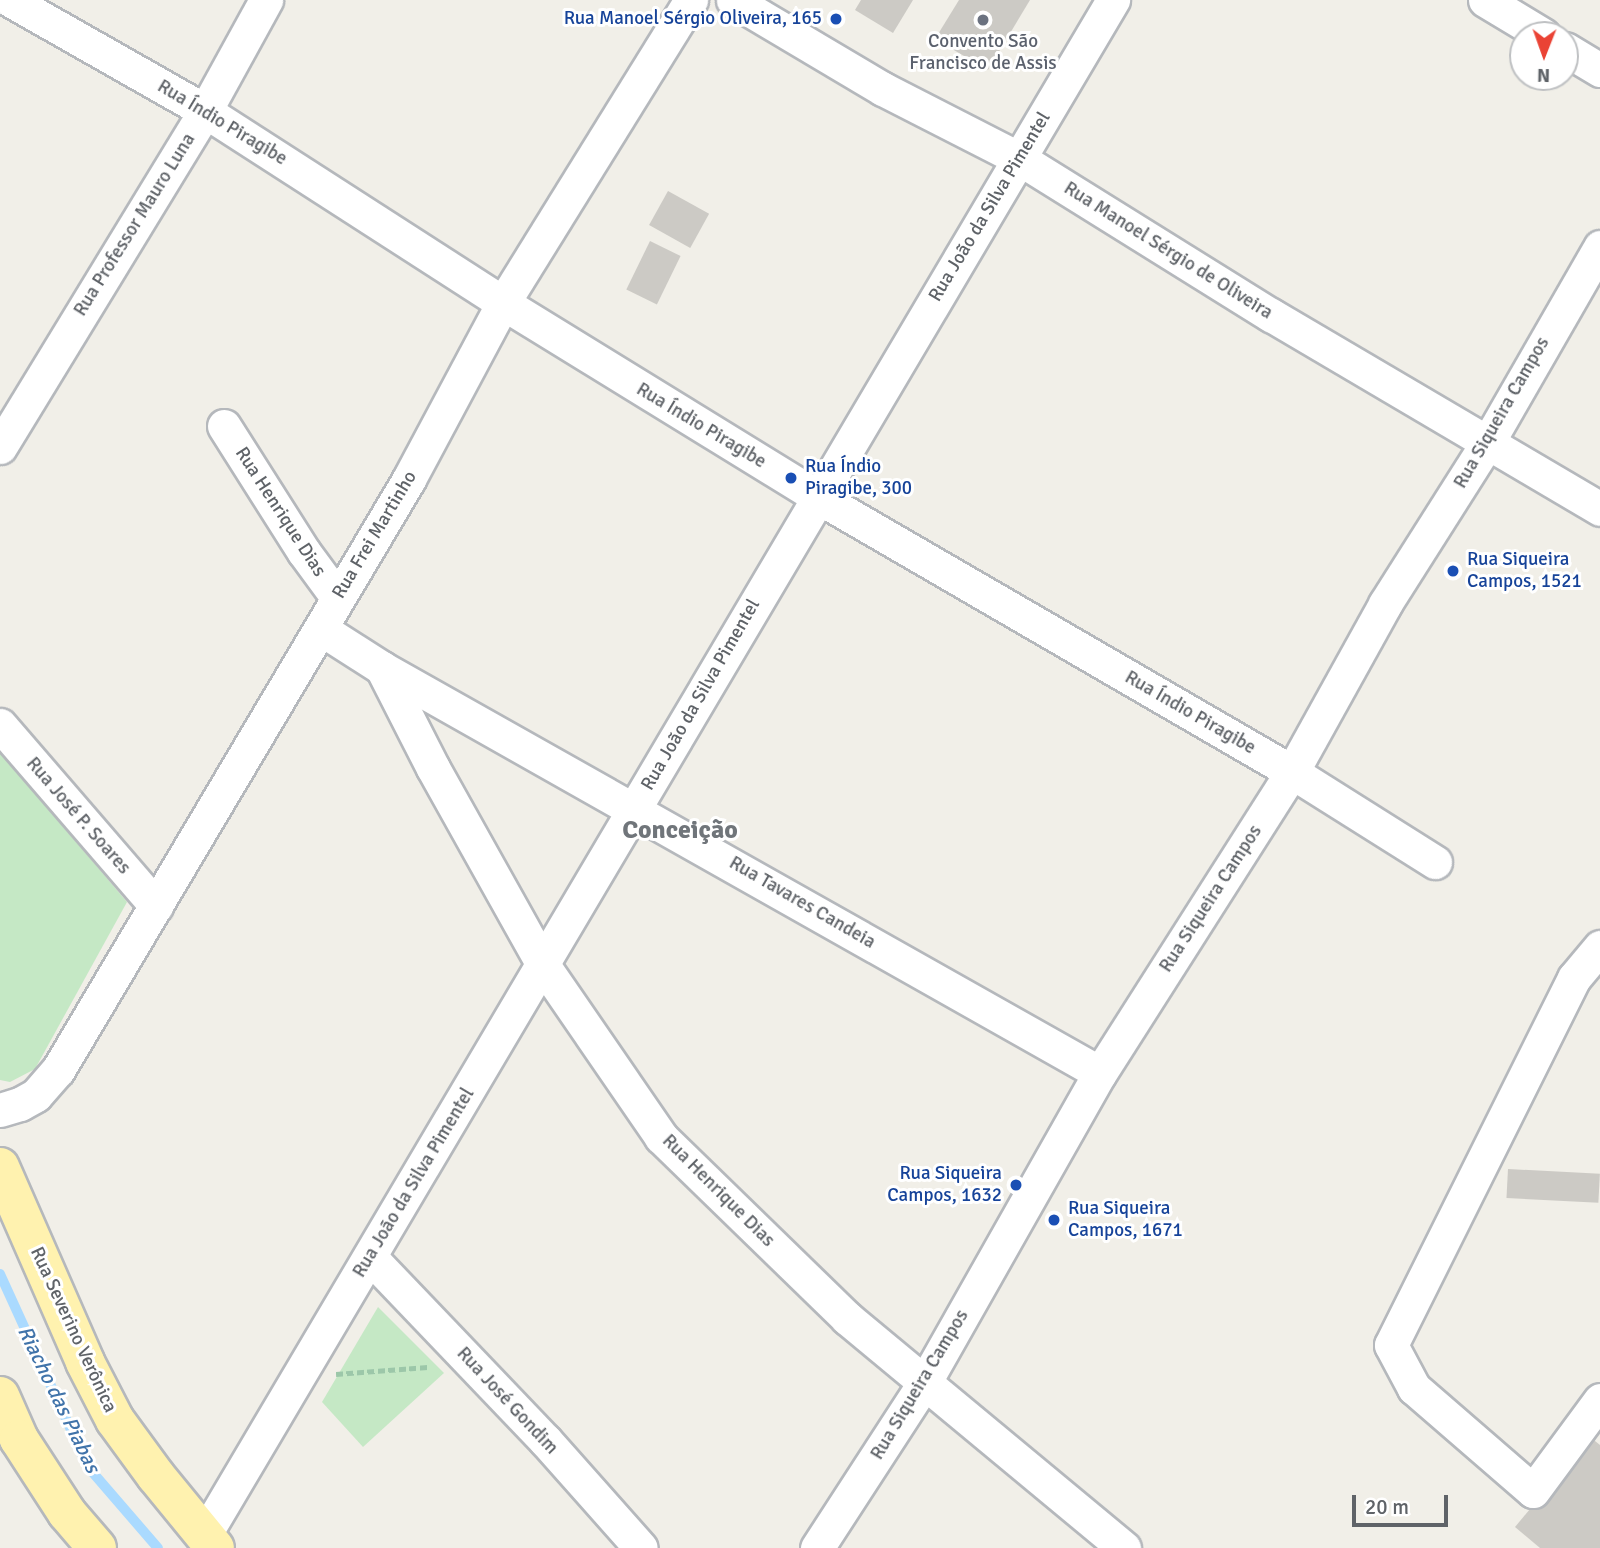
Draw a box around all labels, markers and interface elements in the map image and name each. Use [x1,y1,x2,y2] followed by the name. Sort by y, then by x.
[564,8,822,30] place label: Rua Manoel Sérgio Oliveira, 165
[828,11,844,27] marker: Rua Manoel Sérgio Oliveira, 165
[975,12,991,28] marker: Convento São Francisco de Assis
[1509,21,1579,91] north arrow
[909,31,1057,75] place label: Convento São Francisco de Assis
[1537,63,1550,87] text: N
[153,75,291,171] street label: Rua Índio Piragibe
[924,108,1056,306] street label: Rua João da Silva Pimentel
[69,129,201,321] street label: Rua Professor Mauro Luna
[1059,177,1277,325] street label: Rua Manoel Sérgio de Oliveira
[1449,333,1555,493] street label: Rua Siqueira Campos
[632,378,770,474] street label: Rua Índio Piragibe
[230,443,330,581] street label: Rua Henrique Dias
[805,456,912,500] place label: Rua Índio Piragibe, 300
[328,467,422,603] street label: Rua Frei Martinho
[783,470,799,486] marker: Rua Índio Piragibe, 300
[1467,549,1582,593] place label: Rua Siqueira Campos, 1521
[1445,563,1461,579] marker: Rua Siqueira Campos, 1521
[637,595,765,795] street label: Rua João da Silva Pimentel
[1120,666,1260,760] street label: Rua Índio Piragibe
[21,753,135,879] street label: Rua José P. Soares
[622,815,738,847] district label: Conceição
[1155,821,1267,977] street label: Rua Siqueira Campos
[725,852,879,954] street label: Rua Tavares Candeia
[348,1084,480,1282] street label: Rua João da Silva Pimentel
[657,1130,779,1252] street label: Rua Henrique Dias
[887,1163,1002,1207] place label: Rua Siqueira Campos, 1632
[1008,1177,1024,1193] marker: Rua Siqueira Campos, 1632
[1068,1198,1183,1242] place label: Rua Siqueira Campos, 1671
[1046,1212,1062,1228] marker: Rua Siqueira Campos, 1671
[25,1244,121,1416] street label: Rua Severino Verônica
[866,1306,974,1464] street label: Rua Siqueira Campos
[12,1321,106,1477] water label: Riacho das Piabas
[451,1343,563,1459] street label: Rua José Gondim
[1355,1482,1451,1526] scale bar
[1365,1494,1409,1520] text: 20 m

